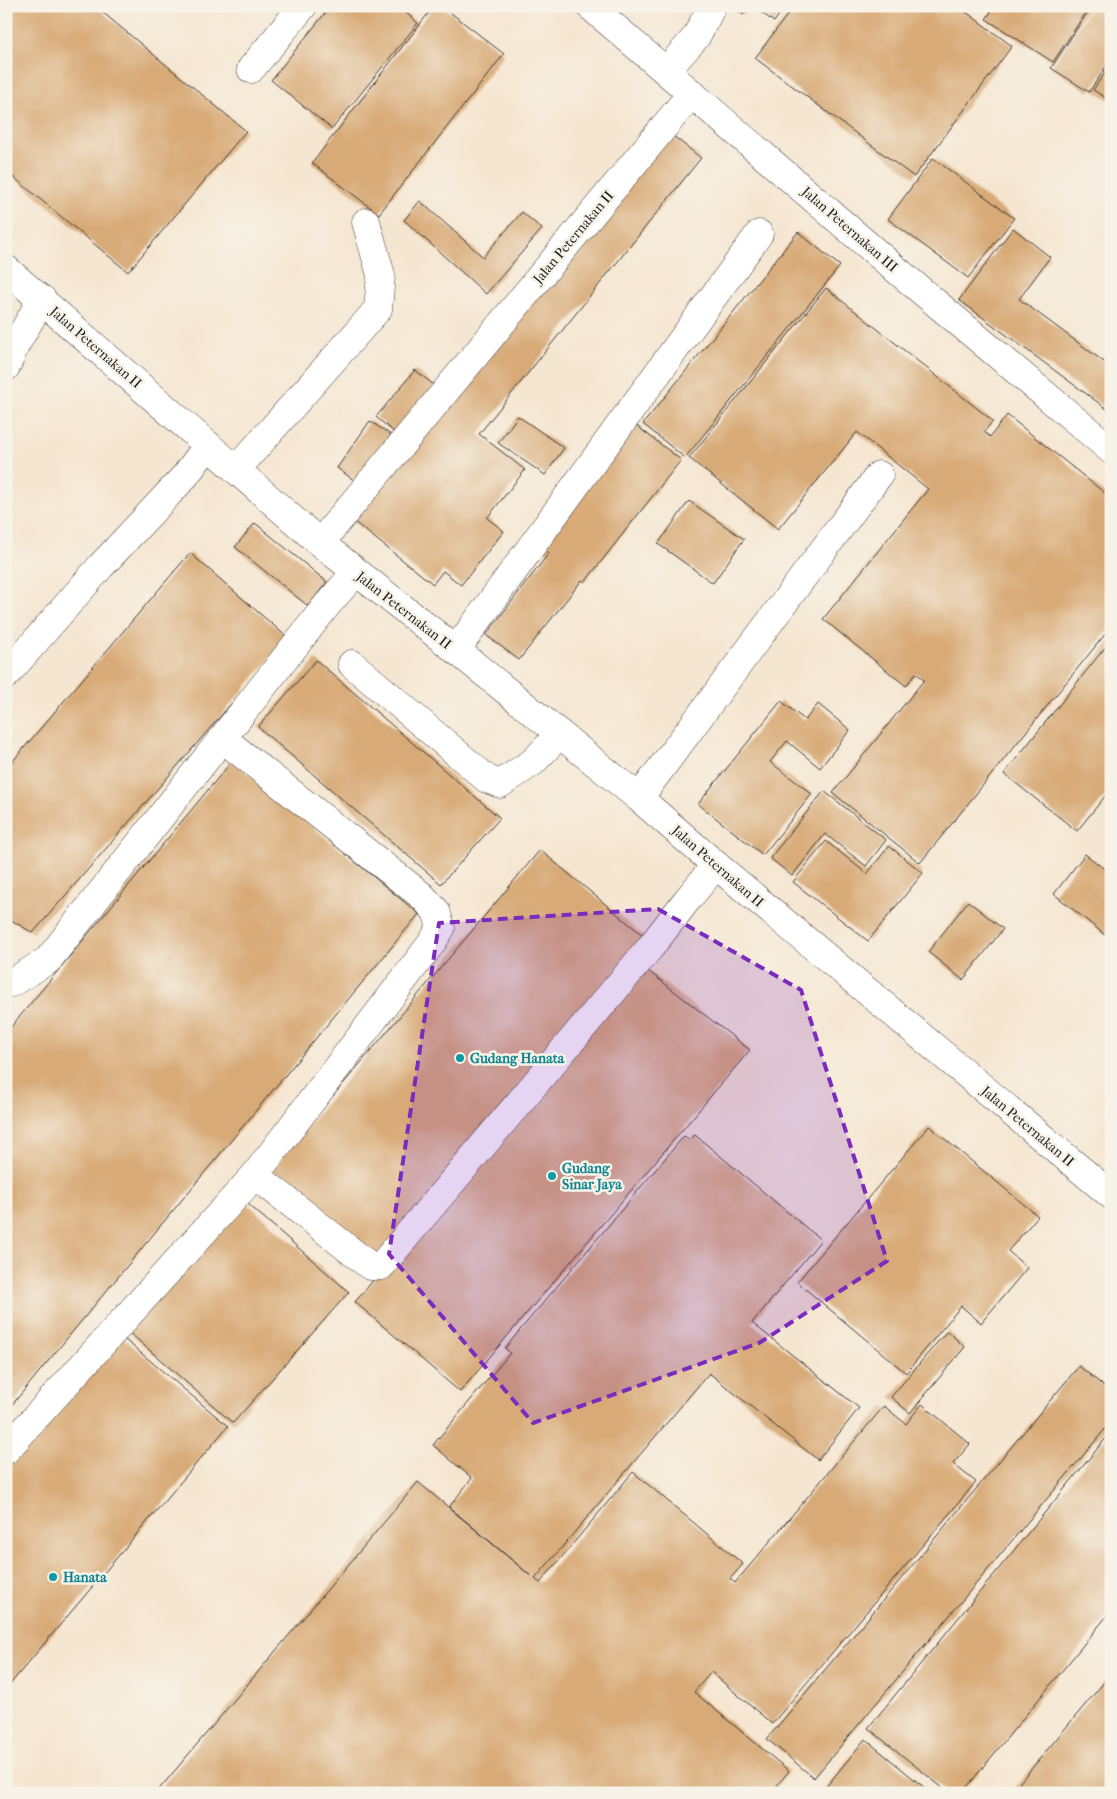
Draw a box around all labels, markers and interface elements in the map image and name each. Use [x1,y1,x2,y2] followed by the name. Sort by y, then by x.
[797,182,902,276] street label: Jalan Peternakan III
[529,187,618,288] street label: Jalan Peternakan II
[46,302,145,392] street label: Jalan Peternakan II
[352,567,455,653] street label: Jalan Peternakan II
[668,821,767,911] street label: Jalan Peternakan II
[470,1050,565,1067] place label: Gudang Hanata
[454,1052,466,1064] marker: Gudang Hanata
[977,1082,1078,1171] street label: Jalan Peternakan II
[562,1160,622,1193] place label: Gudang Sinar Jaya
[546,1170,558,1182] marker: Gudang Sinar Jaya
[63,1569,107,1586] place label: Hanata
[47,1571,59,1583] marker: Hanata

